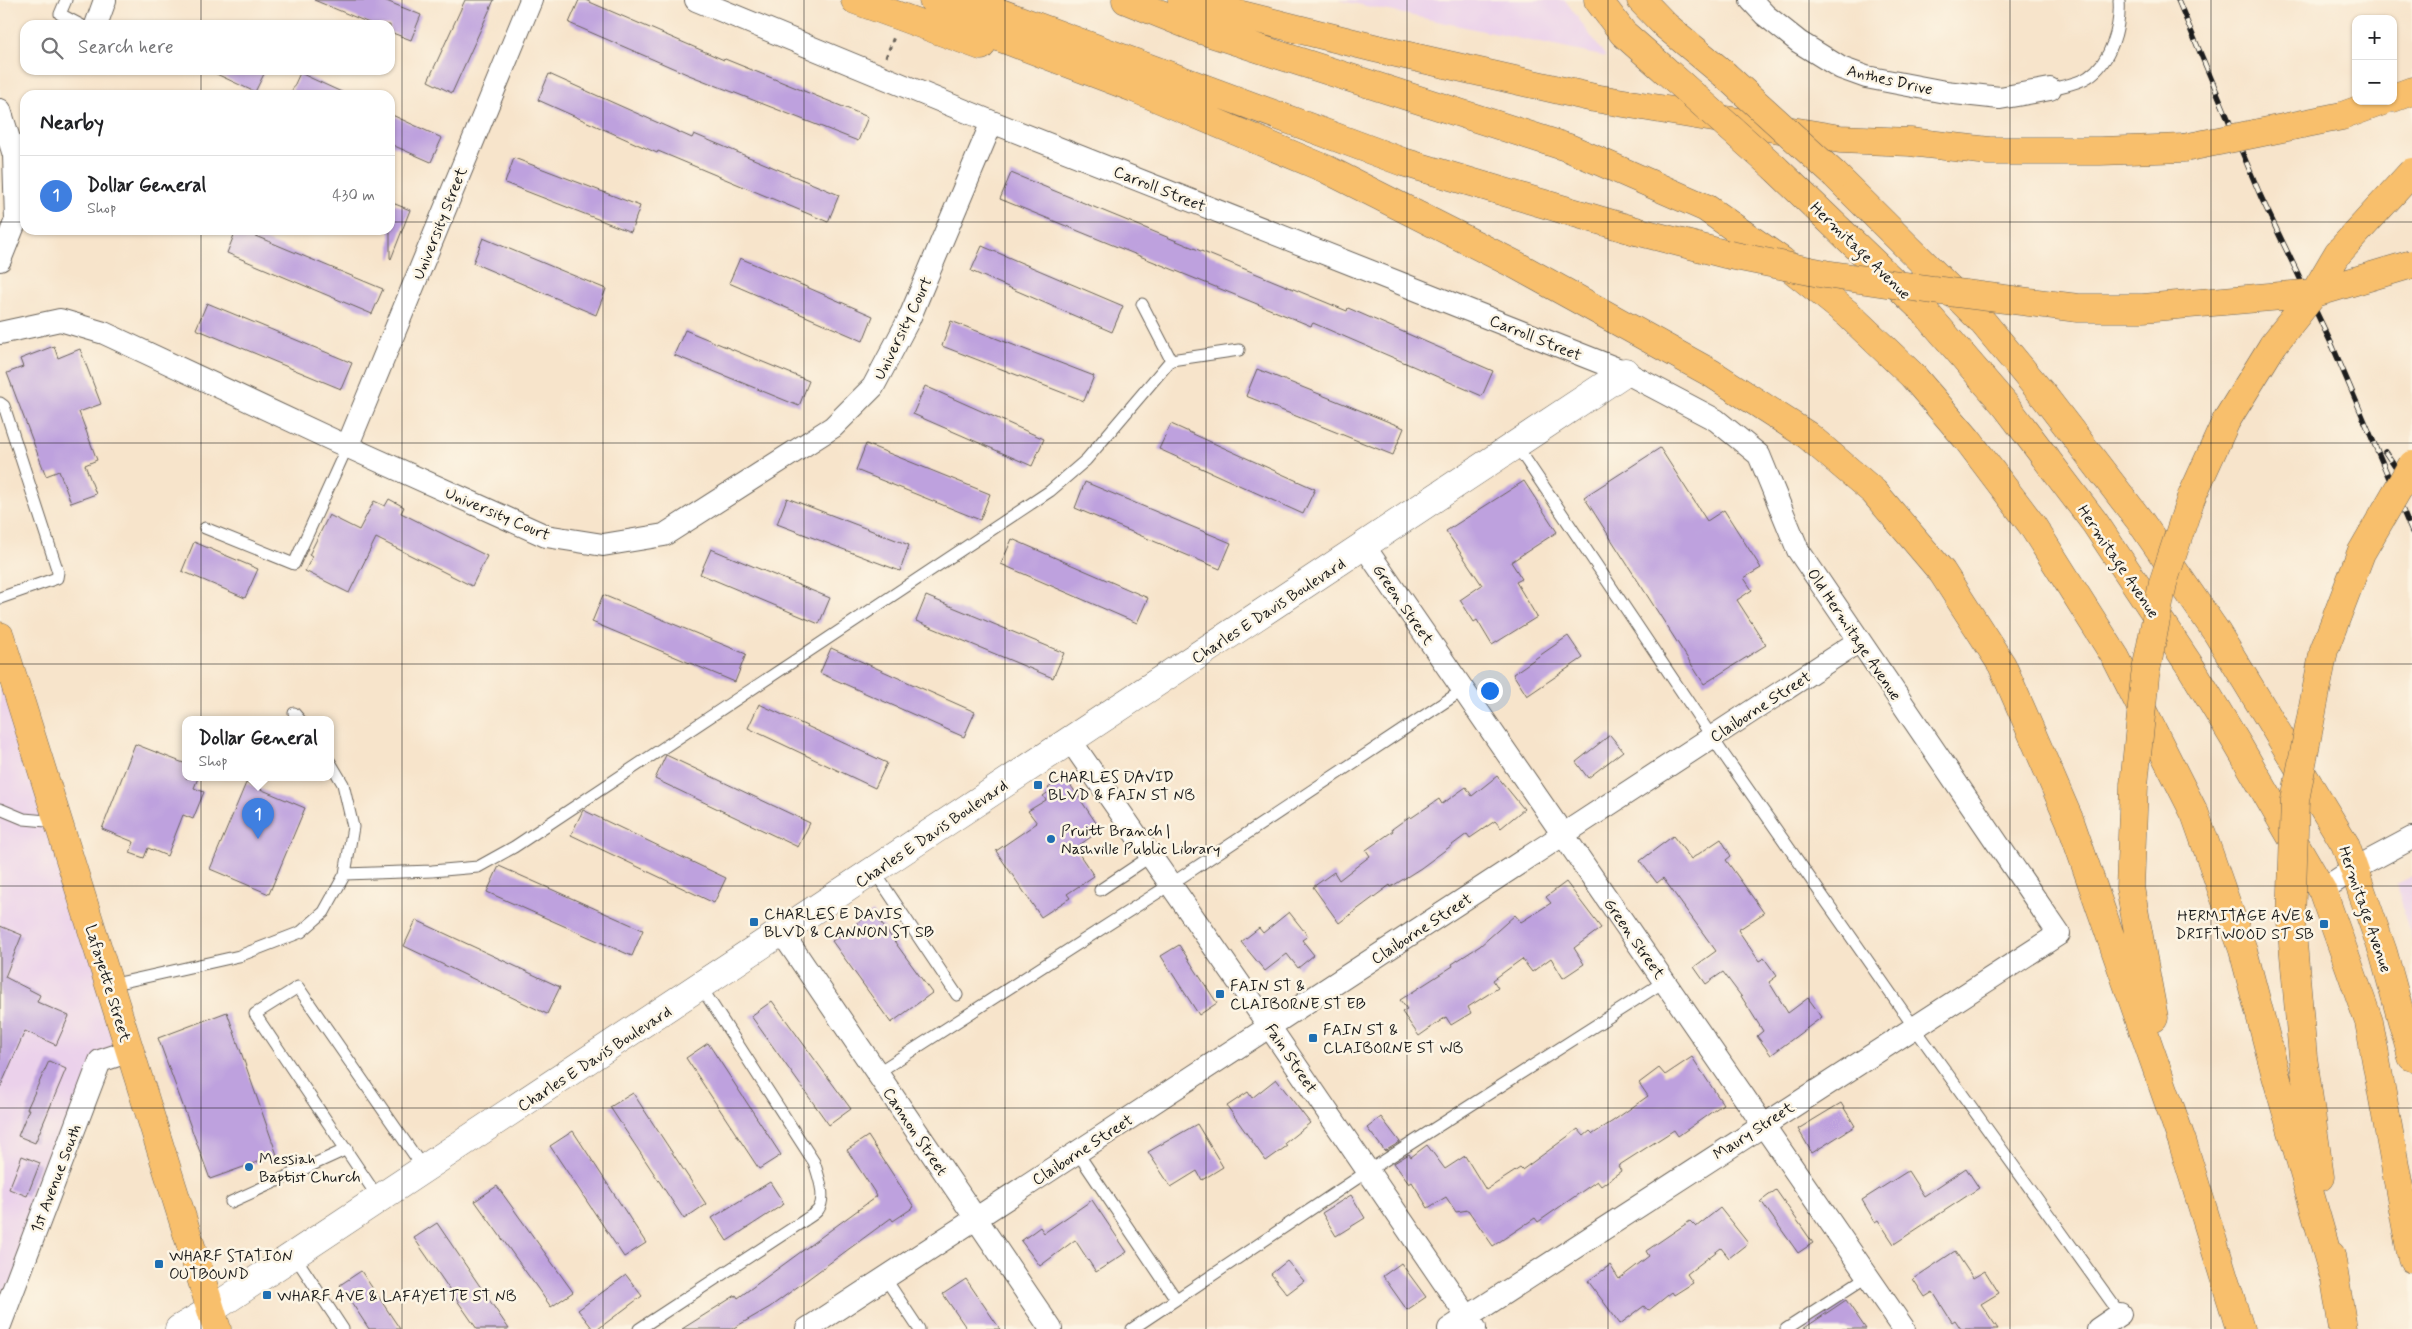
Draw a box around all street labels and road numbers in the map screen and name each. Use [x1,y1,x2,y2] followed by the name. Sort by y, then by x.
[1845,60,1935,101] street label: Anthes Drive
[1110,161,1209,218] street label: Carroll Street
[408,164,473,283] street label: University Street
[1804,198,1915,305] street label: Hermitage Avenue
[869,273,938,384] street label: University Court
[1486,310,1585,367] street label: Carroll Street
[442,483,554,546] street label: University Court
[2071,501,2163,623] street label: Hermitage Avenue
[1188,554,1350,669] street label: Charles E Davis Boulevard
[1367,560,1439,650] street label: Green Street
[1802,565,1906,705] street label: Old Hermitage Avenue
[1706,667,1816,748] street label: Claiborne Street
[852,775,1012,893] street label: Charles E Davis Boulevard
[2332,844,2396,976] street label: Hermitage Avenue
[1367,889,1477,970] street label: Claiborne Street
[1598,894,1670,984] street label: Green Street
[80,922,136,1045] street label: Lafayette Street
[514,1002,676,1117] street label: Charles E Davis Boulevard
[1260,1020,1322,1098] street label: Fain Street
[877,1083,952,1180] street label: Cannon Street
[1709,1097,1799,1165] street label: Maury Street
[1028,1110,1138,1191] street label: Claiborne Street
[26,1121,87,1236] street label: 1st Avenue South

